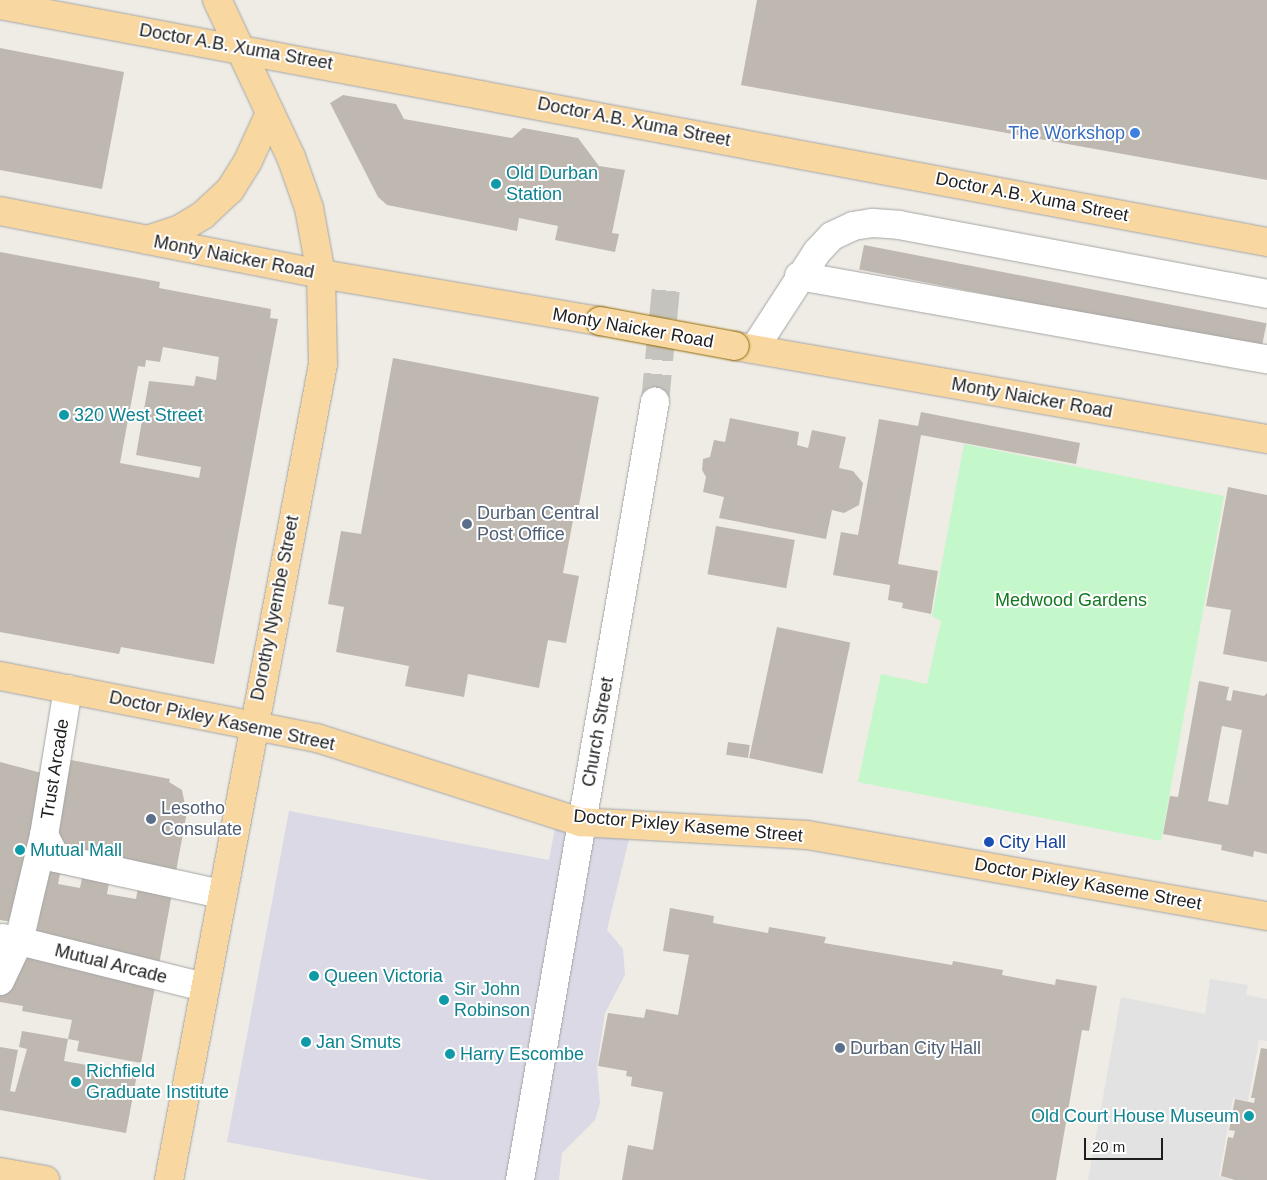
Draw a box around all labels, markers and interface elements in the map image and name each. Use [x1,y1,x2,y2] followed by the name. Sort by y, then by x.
[137,19,335,75] street label: Doctor A.B. Xuma Street
[535,93,733,151] street label: Doctor A.B. Xuma Street
[1008,122,1125,144] place label: The Workshop
[1129,127,1141,139] marker: The Workshop
[506,163,598,205] place label: Old Durban Station
[933,168,1131,226] street label: Doctor A.B. Xuma Street
[490,178,502,190] marker: Old Durban Station
[152,231,316,283] street label: Monty Naicker Road
[551,303,715,353] street label: Monty Naicker Road
[950,373,1114,423] street label: Monty Naicker Road
[74,404,203,426] place label: 320 West Street
[58,409,70,421] marker: 320 West Street
[477,503,599,546] place label: Durban Central Post Office
[246,514,304,702] street label: Dorothy Nyembe Street
[461,518,473,530] marker: Durban Central Post Office
[995,589,1147,611] park label: Medwood Gardens
[578,675,618,789] street label: Church Street
[107,687,337,755] street label: Doctor Pixley Kaseme Street
[36,717,74,821] street label: Trust Arcade
[161,798,242,841] place label: Lesotho Consulate
[572,805,804,847] street label: Doctor Pixley Kaseme Street
[145,813,157,825] marker: Lesotho Consulate
[999,831,1066,853] place label: City Hall
[983,836,995,848] marker: City Hall
[30,839,122,861] place label: Mutual Mall
[14,844,26,856] marker: Mutual Mall
[973,853,1203,915] street label: Doctor Pixley Kaseme Street
[52,939,170,989] street label: Mutual Arcade
[324,965,443,987] place label: Queen Victoria
[308,970,320,982] marker: Queen Victoria
[454,979,530,1022] place label: Sir John Robinson
[438,994,450,1006] marker: Sir John Robinson
[316,1031,401,1053] place label: Jan Smuts
[300,1036,312,1048] marker: Jan Smuts
[850,1037,981,1059] place label: Durban City Hall
[834,1042,846,1054] marker: Durban City Hall
[460,1043,584,1065] place label: Harry Escombe
[444,1048,456,1060] marker: Harry Escombe
[86,1061,229,1104] place label: Richfield Graduate Institute
[70,1076,82,1088] marker: Richfield Graduate Institute
[1031,1105,1239,1127] place label: Old Court House Museum
[1243,1110,1255,1122] marker: Old Court House Museum
[1087,1128,1166,1160] scale bar
[1092,1138,1125,1155] text: 20 m

